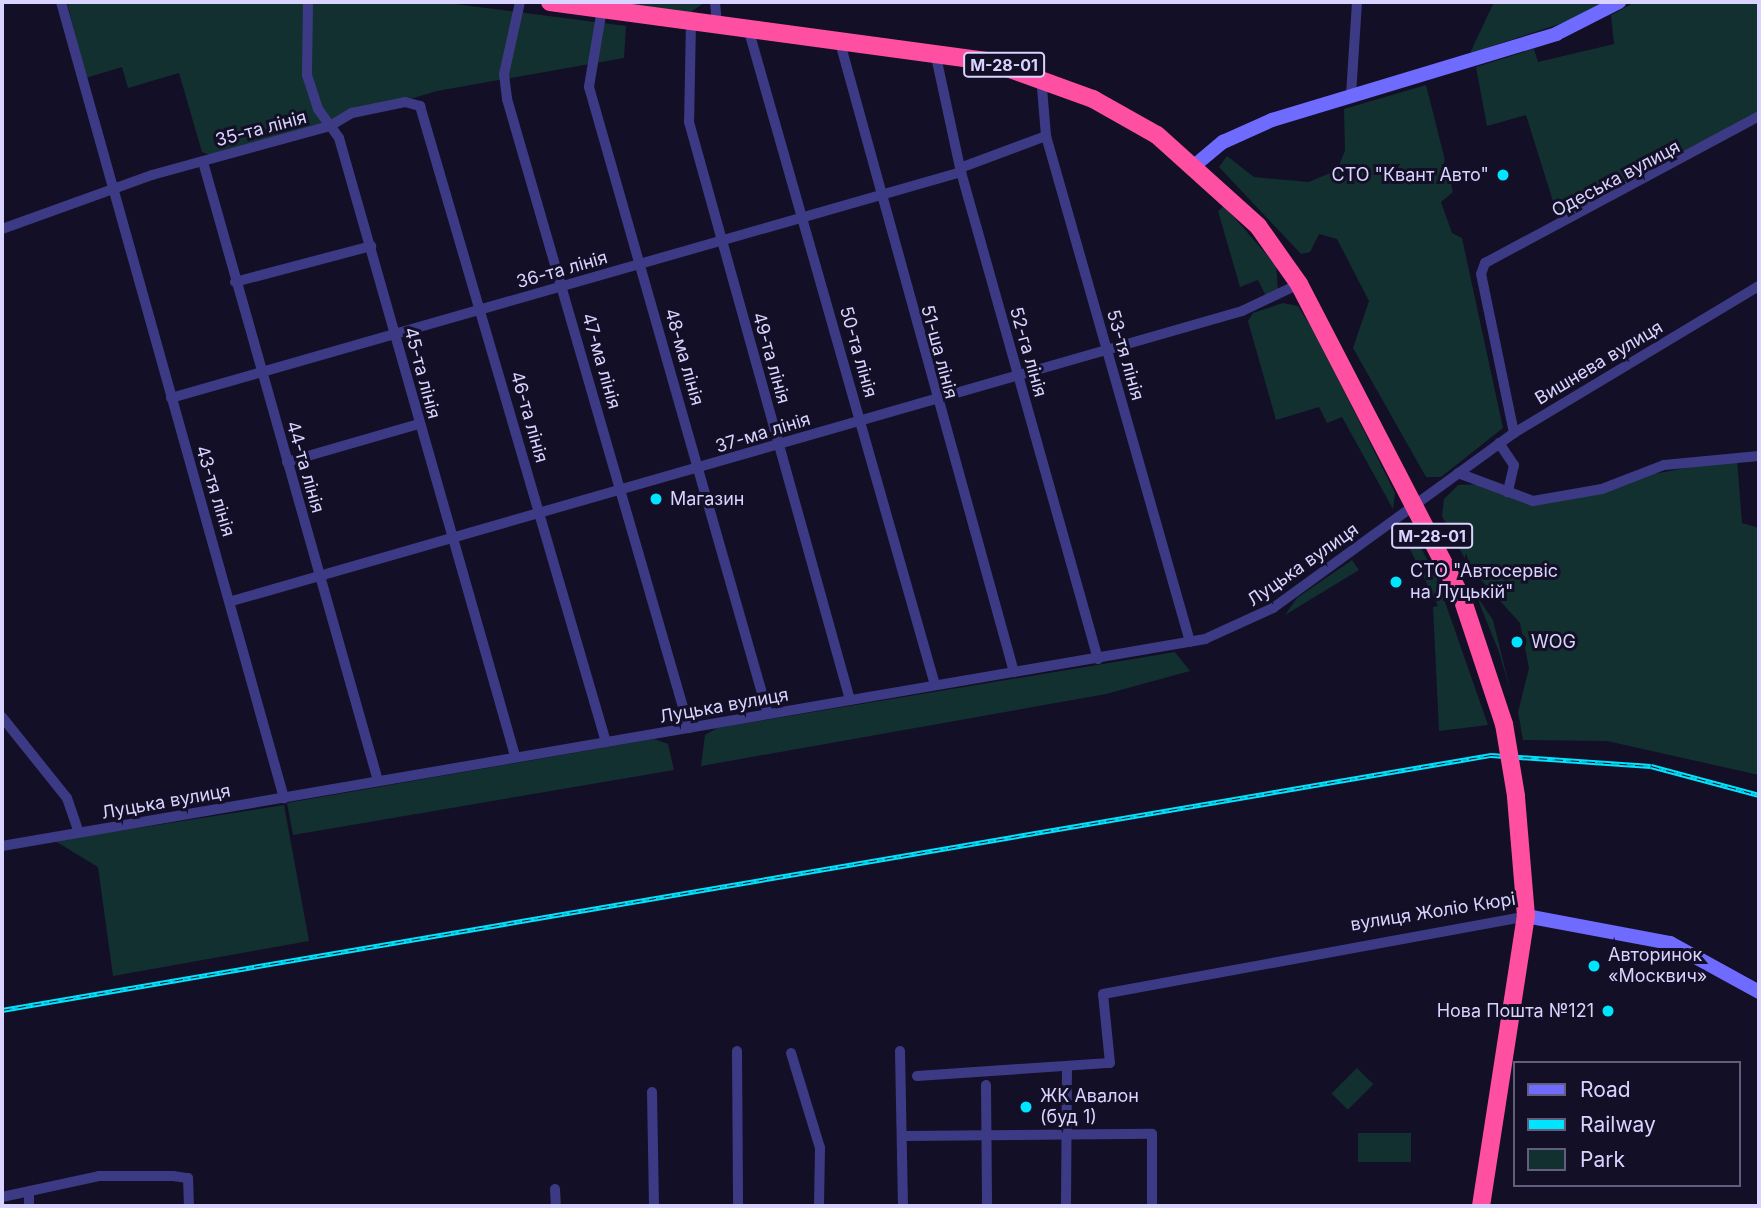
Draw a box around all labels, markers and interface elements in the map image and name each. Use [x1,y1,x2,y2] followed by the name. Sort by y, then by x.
[962,53,1046,78] road number: М-28-01
[213,106,309,152] street label: 35-та лінія
[1548,136,1684,222] street label: Одеська вулиця
[1332,164,1489,186] place label: СТО "Квант Авто"
[1495,167,1511,183] marker: СТО "Квант Авто"
[514,247,610,293] street label: 36-та лінія
[916,303,962,401] street label: 51-ша лінія
[835,304,881,400] street label: 50-та лінія
[1005,304,1051,400] street label: 52-га лінія
[660,306,708,408] street label: 48-ма лінія
[1102,307,1148,403] street label: 53-тя лінія
[748,310,794,406] street label: 49-та лінія
[577,311,625,411] street label: 47-ма лінія
[1531,316,1667,410] street label: Вишнева вулиця
[399,325,445,421] street label: 45-та лінія
[506,369,552,465] street label: 46-та лінія
[713,408,813,458] street label: 37-ма лінія
[282,418,328,516] street label: 44-та лінія
[191,443,239,539] street label: 43-тя лінія
[670,488,745,510] place label: Магазин
[648,491,664,507] marker: Магазин
[1243,519,1363,611] street label: Луцька вулиця
[1390,524,1474,548] road number: М-28-01
[1410,561,1558,604] place label: СТО "Автосервіс на Луцькій"
[1388,574,1404,590] marker: СТО "Автосервіс на Луцькій"
[1531,631,1576,653] place label: WOG
[1509,634,1525,650] marker: WOG
[658,684,790,728] street label: Луцька вулиця
[100,780,232,824] street label: Луцька вулиця
[1349,888,1517,936] street label: вулиця Жоліо Кюрі
[1608,945,1707,988] place label: Авторинок «Москвич»
[1586,958,1602,974] marker: Авторинок «Москвич»
[1437,1000,1594,1022] place label: Нова Пошта №121
[1600,1003,1616,1019] marker: Нова Пошта №121
[1512,1061,1740,1187] legend
[1580,1077,1631,1102] text: Road
[1040,1086,1139,1128] place label: ЖК Авалон (буд 1)
[1018,1099,1034,1115] marker: ЖК Авалон (буд 1)
[1580,1112,1656,1137] text: Railway
[1580,1147,1625,1172] text: Park

